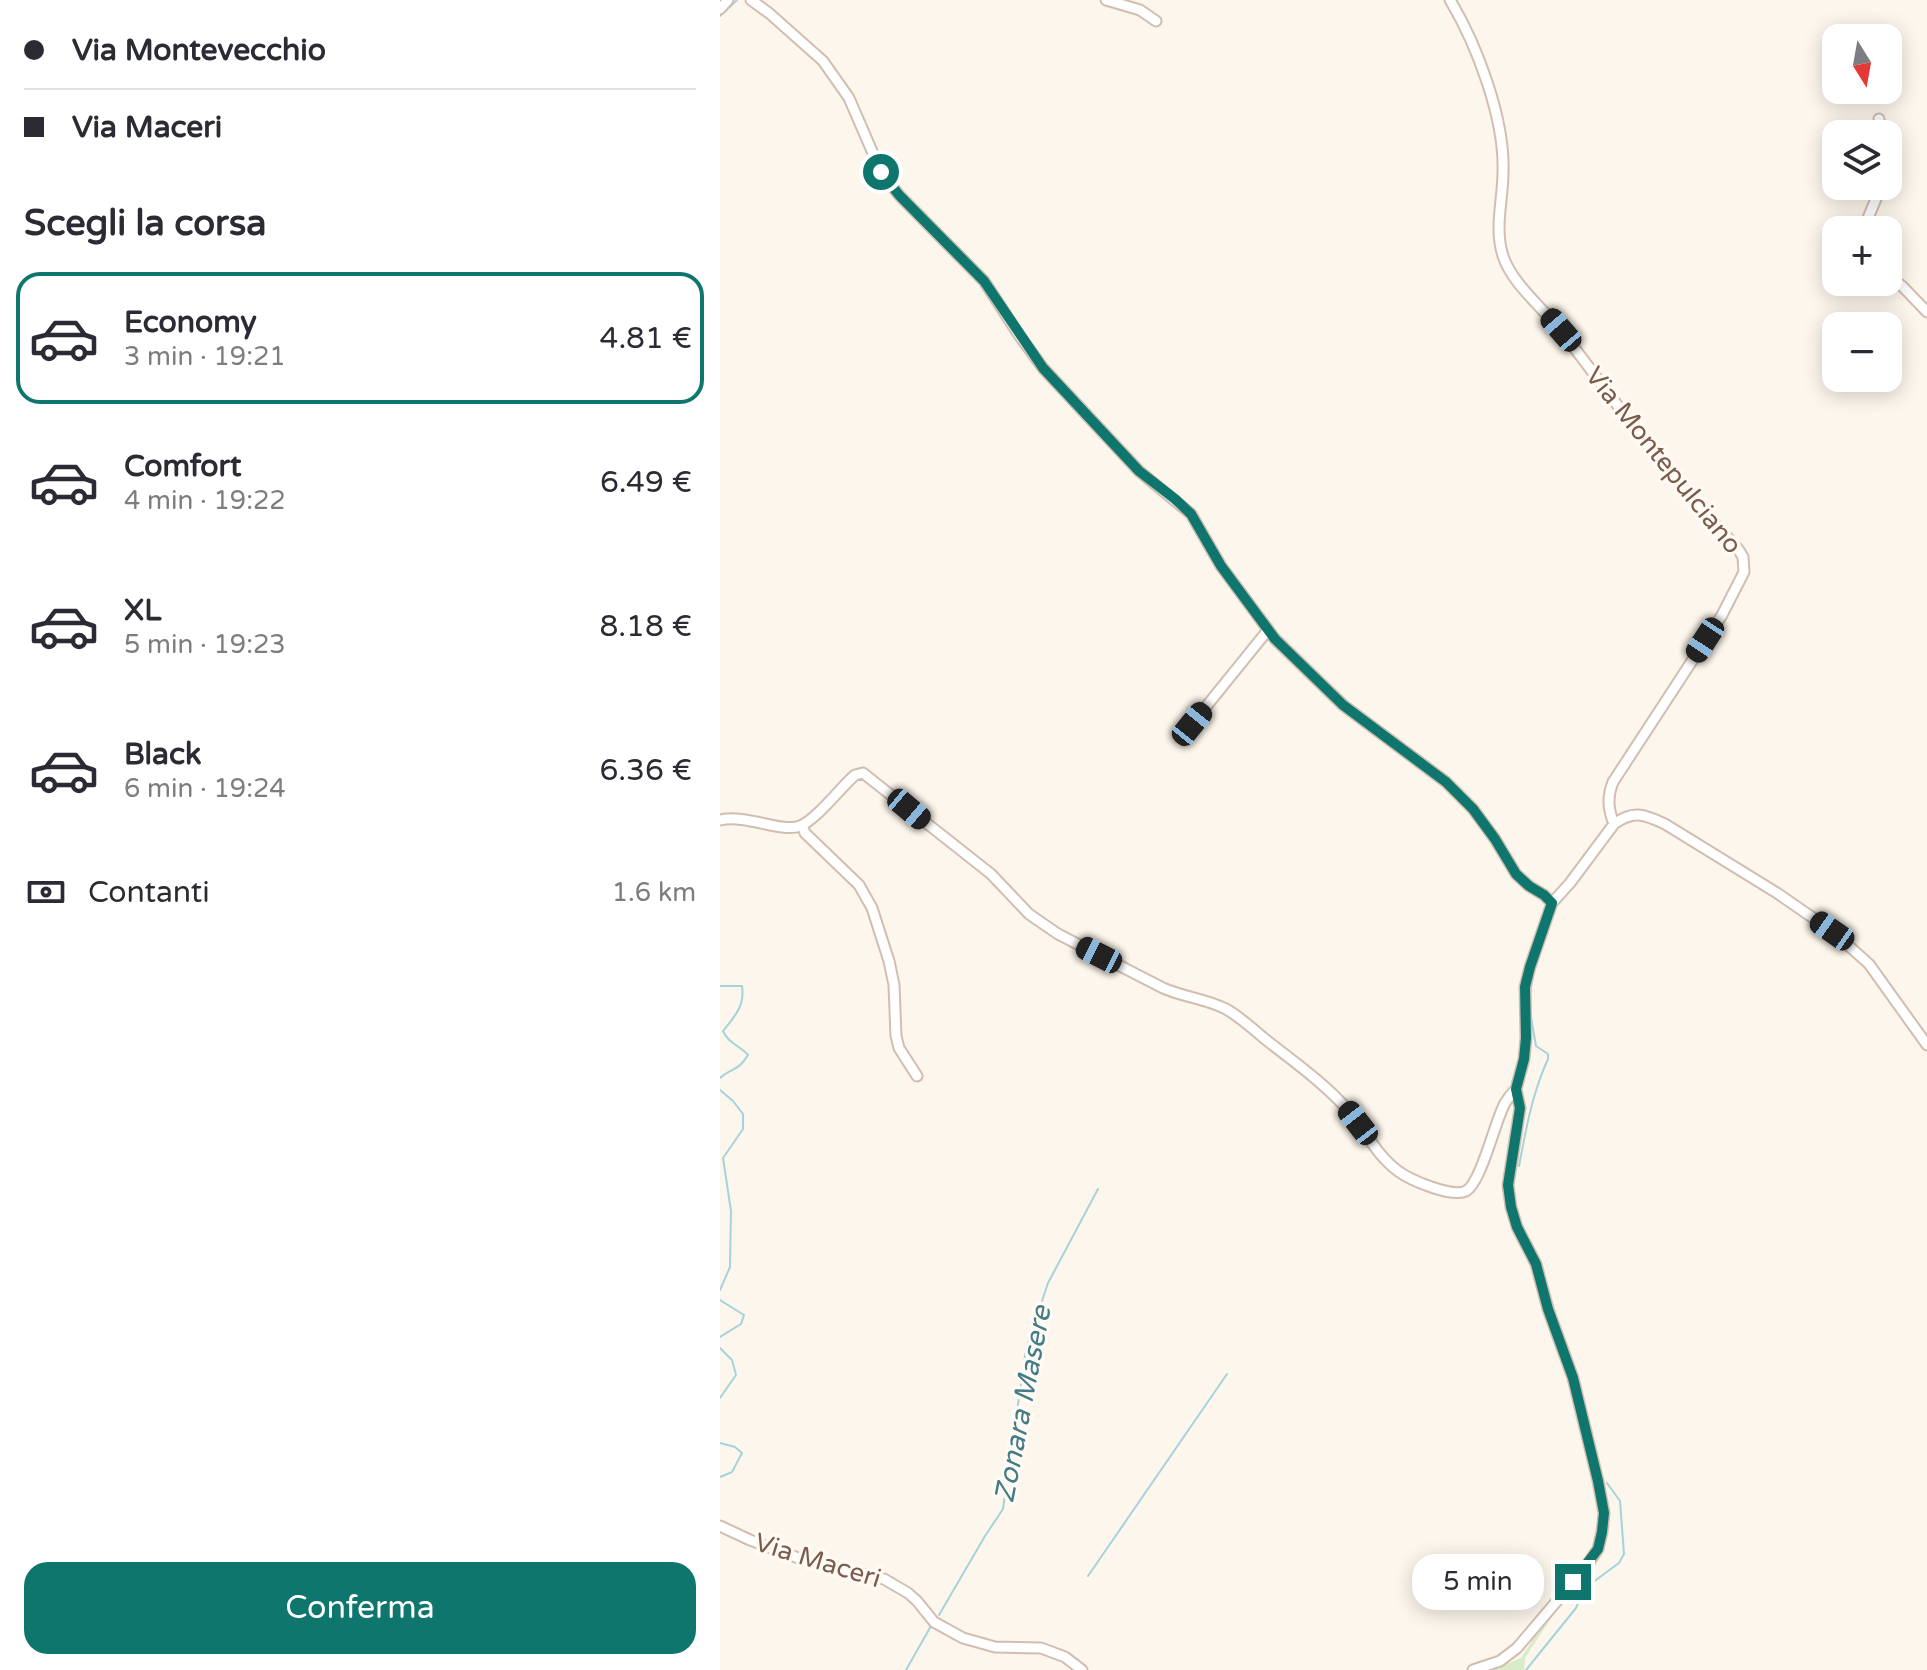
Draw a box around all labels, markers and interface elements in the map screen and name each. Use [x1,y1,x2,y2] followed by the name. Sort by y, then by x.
[1822,24,1902,104] north arrow
[1822,24,1902,392] map controls
[72,32,326,69] text: Via Montevecchio
[72,109,222,146] text: Via Maceri
[1822,120,1902,200] button: layers
[863,154,899,190] route start
[24,202,266,245] text: Scegli la corsa
[1822,216,1902,296] button: +
[28,302,100,374] icon: car
[124,304,257,341] text: Economy
[1536,304,1586,356] car
[1822,312,1902,392] button: −
[600,320,692,357] text: 4.81 €
[124,341,286,372] text: 3 min · 19:21
[1579,361,1748,560] street label: Via Montepulciano
[28,446,100,518] icon: car
[124,448,242,485] text: Comfort
[600,464,692,501] text: 6.49 €
[124,485,286,516] text: 4 min · 19:22
[28,590,100,662] icon: car
[124,592,161,629] text: XL
[599,608,692,645] text: 8.18 €
[1682,613,1728,667] car
[124,629,286,660] text: 5 min · 19:23
[1168,698,1216,750] car
[28,734,100,806] icon: car
[124,736,201,773] text: Black
[599,752,692,789] text: 6.36 €
[124,773,286,804] text: 6 min · 19:24
[883,784,935,834] car
[24,870,68,914] icon: cash
[88,874,210,911] text: Contanti
[612,877,696,908] text: 1.6 km
[1805,907,1859,955] car
[1072,933,1126,977] car
[1334,1097,1382,1149] car
[987,1301,1059,1505] water label: Zonara Masere
[751,1527,885,1594] street label: Via Maceri
[1413,1554,1545,1610] callout: 5 min
[24,1562,696,1654] button: Conferma
[1555,1564,1591,1600] route end
[1443,1566,1513,1597] text: 5 min

